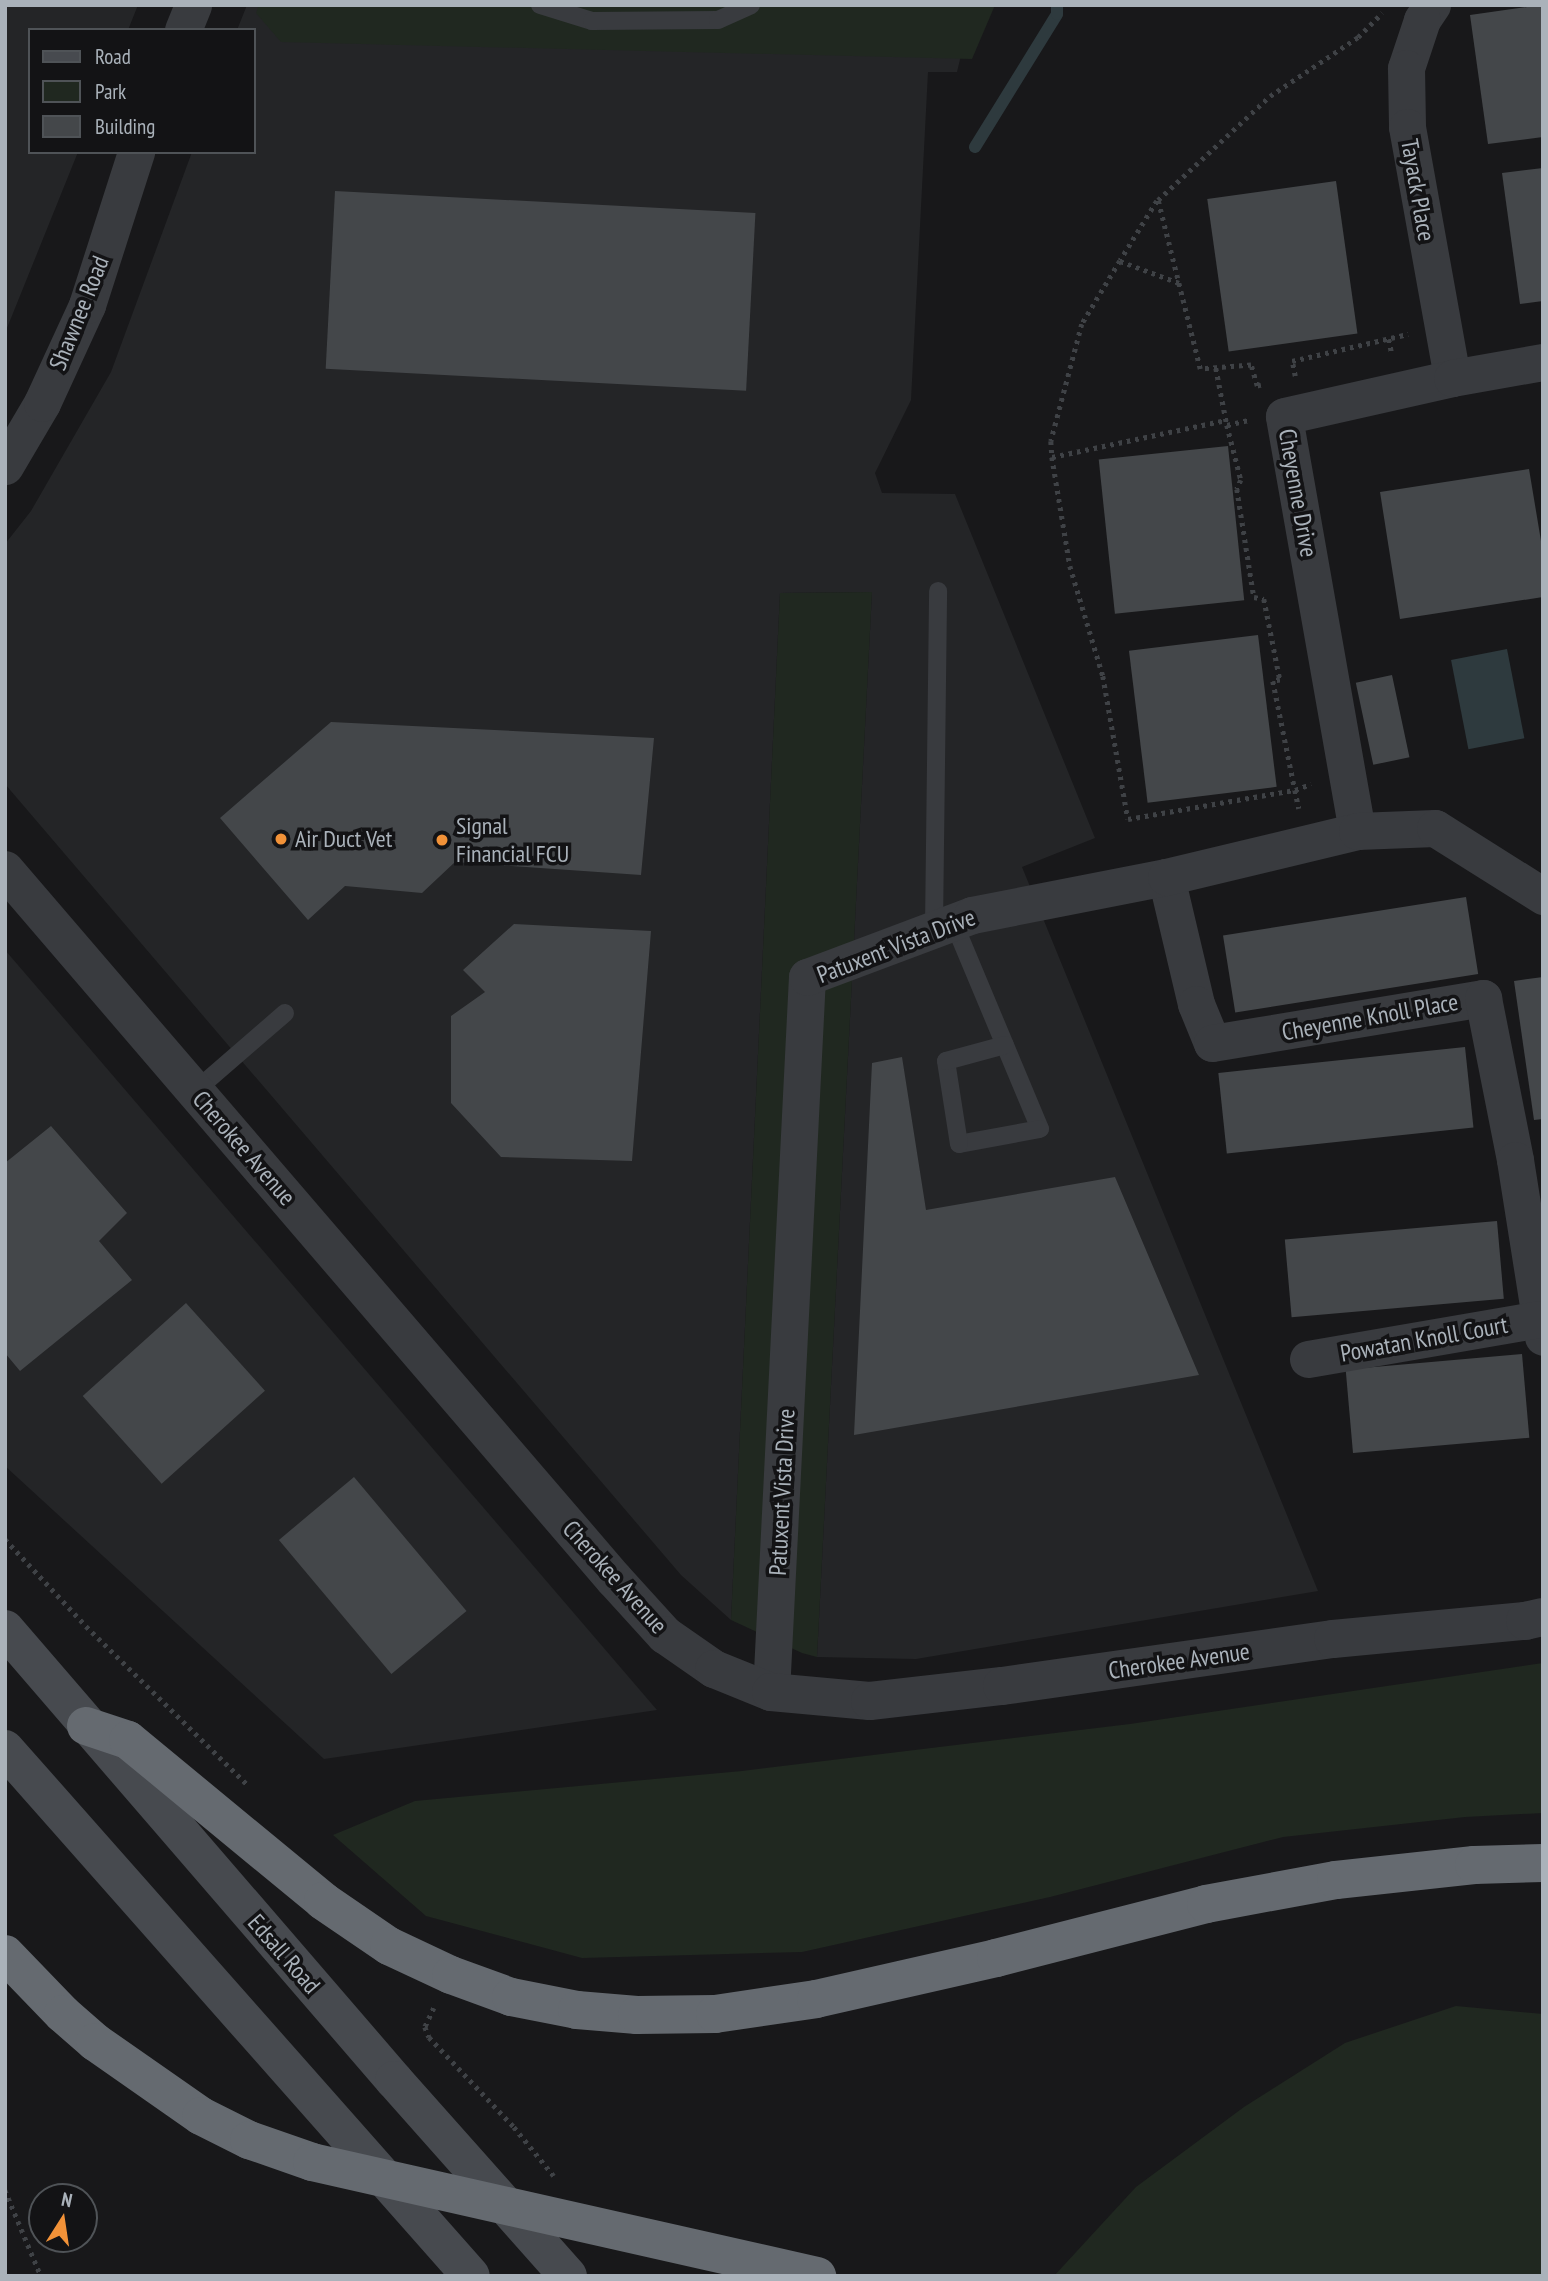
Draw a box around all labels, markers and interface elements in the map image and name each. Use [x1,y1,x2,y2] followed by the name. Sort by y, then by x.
[28,28,256,154] legend
[95,43,131,70] text: Road
[95,78,126,105] text: Park
[95,113,155,140] text: Building
[1395,136,1441,244] street label: Tayack Place
[43,252,115,374] street label: Shawnee Road
[1273,427,1323,559] street label: Cheyenne Drive
[456,812,569,868] place label: Signal Financial FCU
[295,825,393,853] place label: Air Duct Vet
[273,831,289,847] marker: Air Duct Vet
[434,832,450,848] marker: Signal Financial FCU
[813,903,979,989] street label: Patuxent Vista Drive
[1280,987,1460,1047] street label: Cheyenne Knoll Place
[186,1085,302,1211] street label: Cherokee Avenue
[1338,1310,1510,1368] street label: Powatan Knoll Court
[763,1408,801,1576] street label: Patuxent Vista Drive
[556,1514,674,1640] street label: Cherokee Avenue
[1106,1637,1252,1685] street label: Cherokee Avenue
[242,1908,326,2000] street label: Edsall Road
[28,2183,98,2253] north arrow
[59,2187,74,2212] text: N

